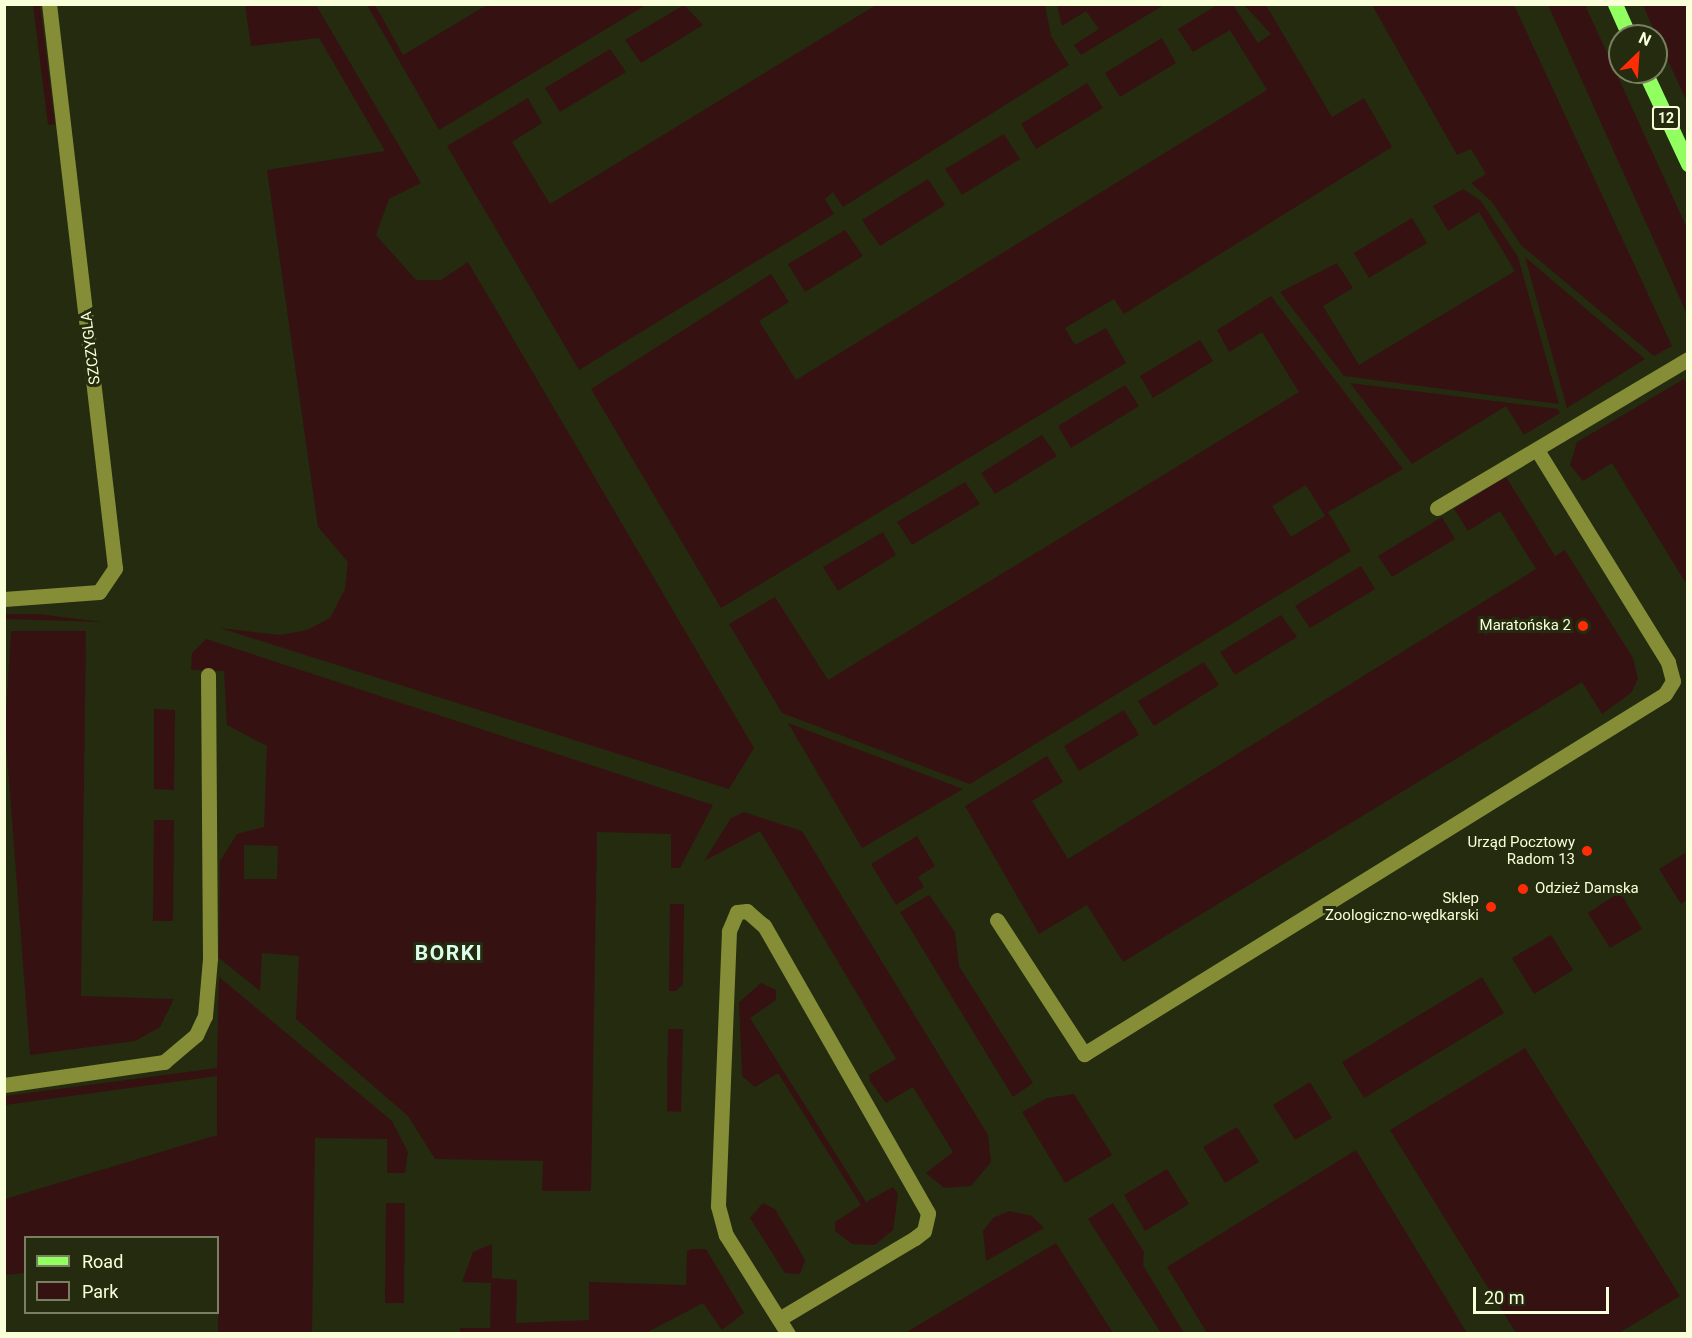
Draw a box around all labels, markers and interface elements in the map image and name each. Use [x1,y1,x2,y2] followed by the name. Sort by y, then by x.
[1608,24,1668,84] north arrow
[1636,28,1654,50] text: N
[1651,107,1681,129] road number: 12
[78,310,104,386] street label: SZCZYGLA
[1480,617,1571,635] place label: Maratońska 2
[1576,619,1590,633] marker: Maratońska 2
[1468,833,1575,868] place label: Urząd Pocztowy Radom 13
[1580,844,1594,858] marker: Urząd Pocztowy Radom 13
[1535,880,1639,898] place label: Odzież Damska
[1516,882,1530,896] marker: Odzież Damska
[1325,889,1479,924] place label: Sklep Zoologiczno-wędkarski
[1484,900,1498,914] marker: Sklep Zoologiczno-wędkarski
[415,940,483,966] district label: BORKI
[24,1236,219,1314] legend
[82,1251,123,1272] text: Road
[1476,1275,1612,1313] scale bar
[82,1281,118,1302] text: Park
[1484,1287,1524,1308] text: 20 m

